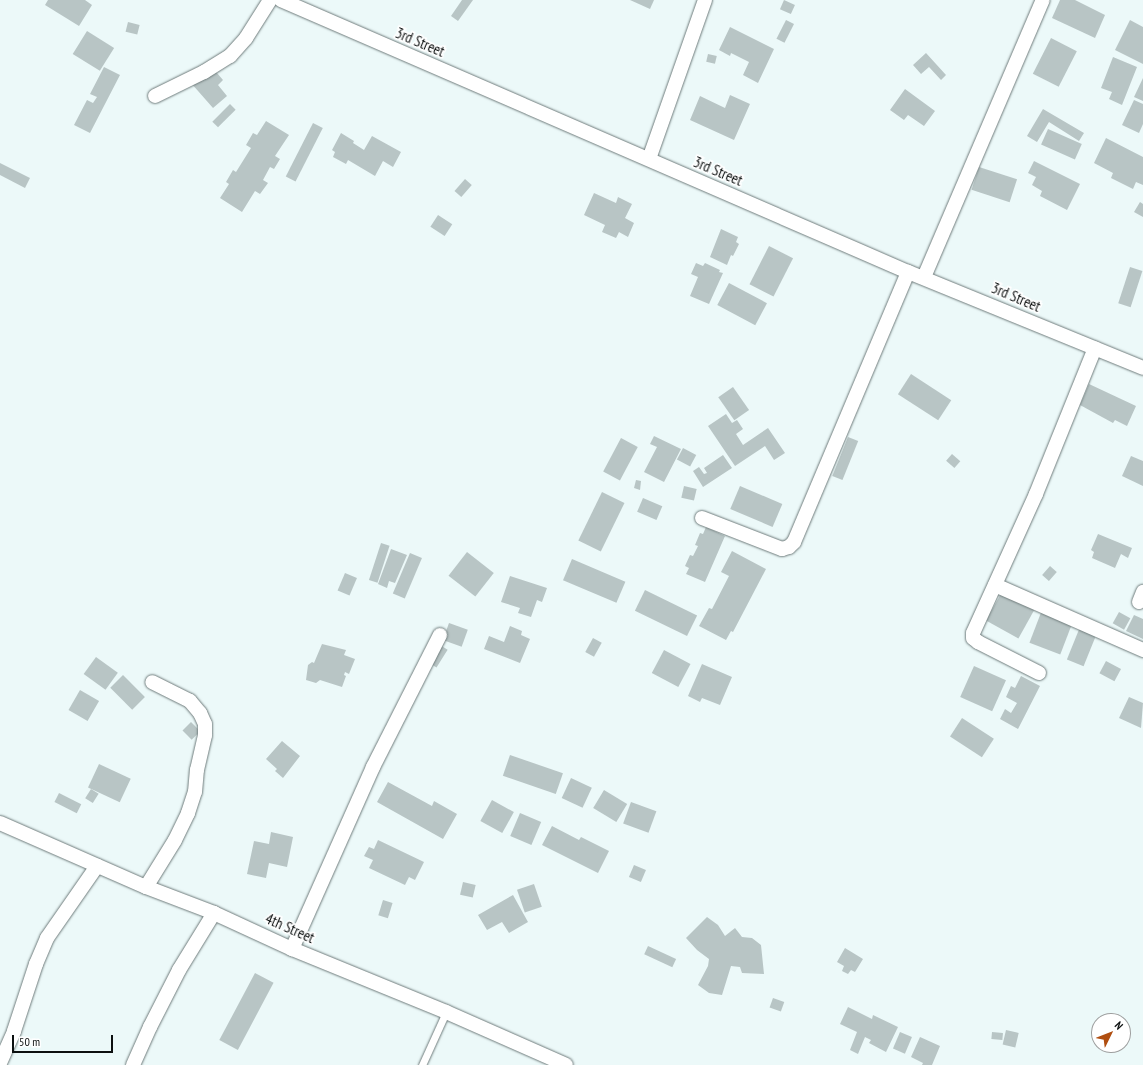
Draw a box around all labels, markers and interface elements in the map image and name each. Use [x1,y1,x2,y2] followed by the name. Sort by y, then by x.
[393,24,447,60] street label: 3rd Street
[691,153,745,189] street label: 3rd Street
[989,279,1043,315] street label: 3rd Street
[263,909,317,947] street label: 4th Street
[1091,1013,1131,1053] north arrow
[1112,1019,1126,1032] text: N
[14,1027,115,1053] scale bar
[19,1034,40,1049] text: 50 m

